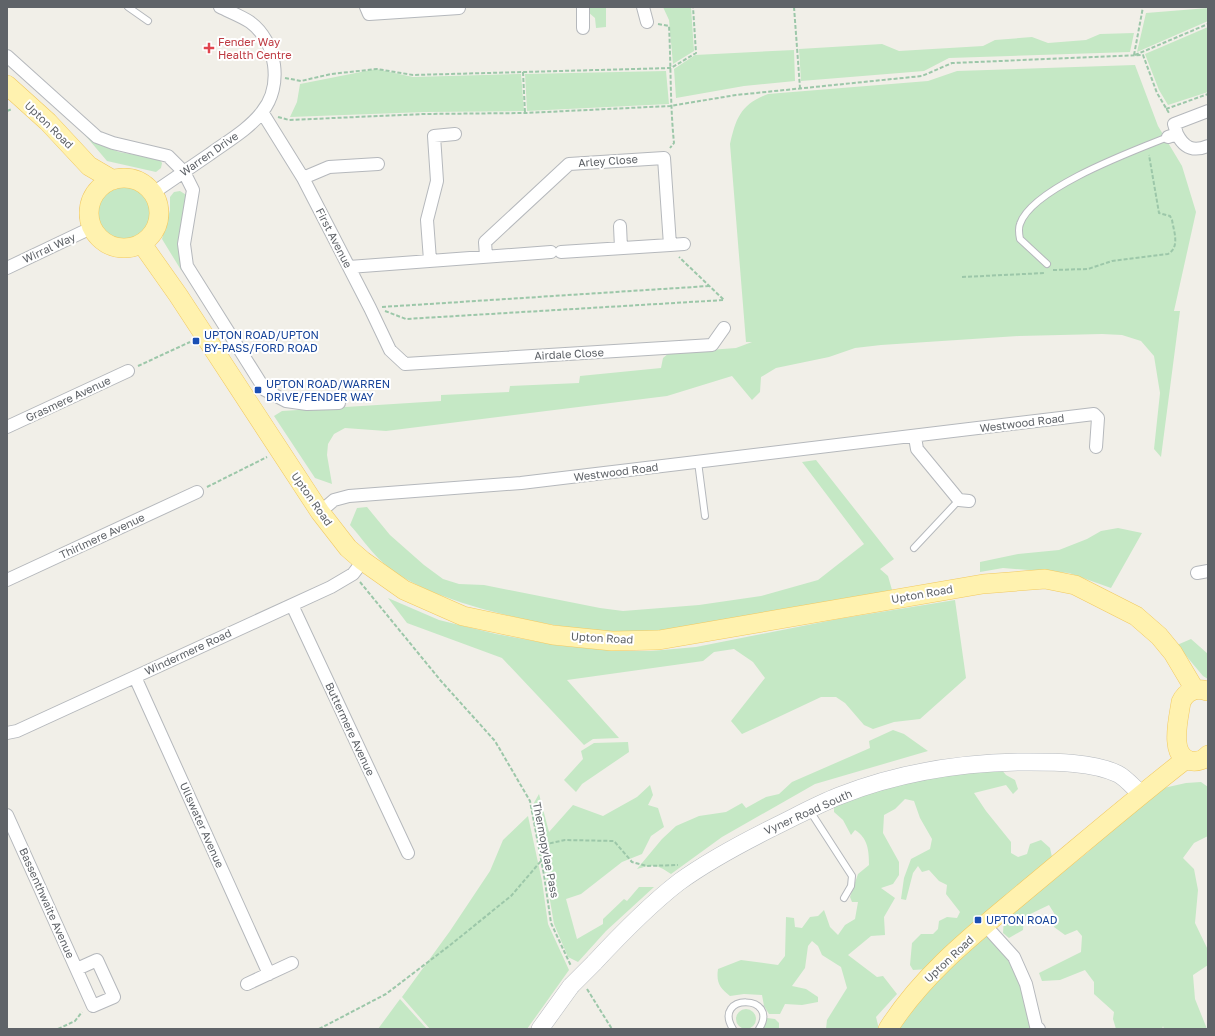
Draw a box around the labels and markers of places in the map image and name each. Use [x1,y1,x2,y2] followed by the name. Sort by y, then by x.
[218,35,292,61] place label: Fender Way Health Centre
[203,42,215,54] marker: Fender Way Health Centre
[204,328,319,354] place label: UPTON ROAD/UPTON BY-PASS/FORD ROAD
[191,336,201,346] marker: UPTON ROAD/UPTON BY-PASS/FORD ROAD
[266,377,390,403] place label: UPTON ROAD/WARREN DRIVE/FENDER WAY
[253,385,263,395] marker: UPTON ROAD/WARREN DRIVE/FENDER WAY
[986,913,1058,926] place label: UPTON ROAD
[973,915,983,925] marker: UPTON ROAD

